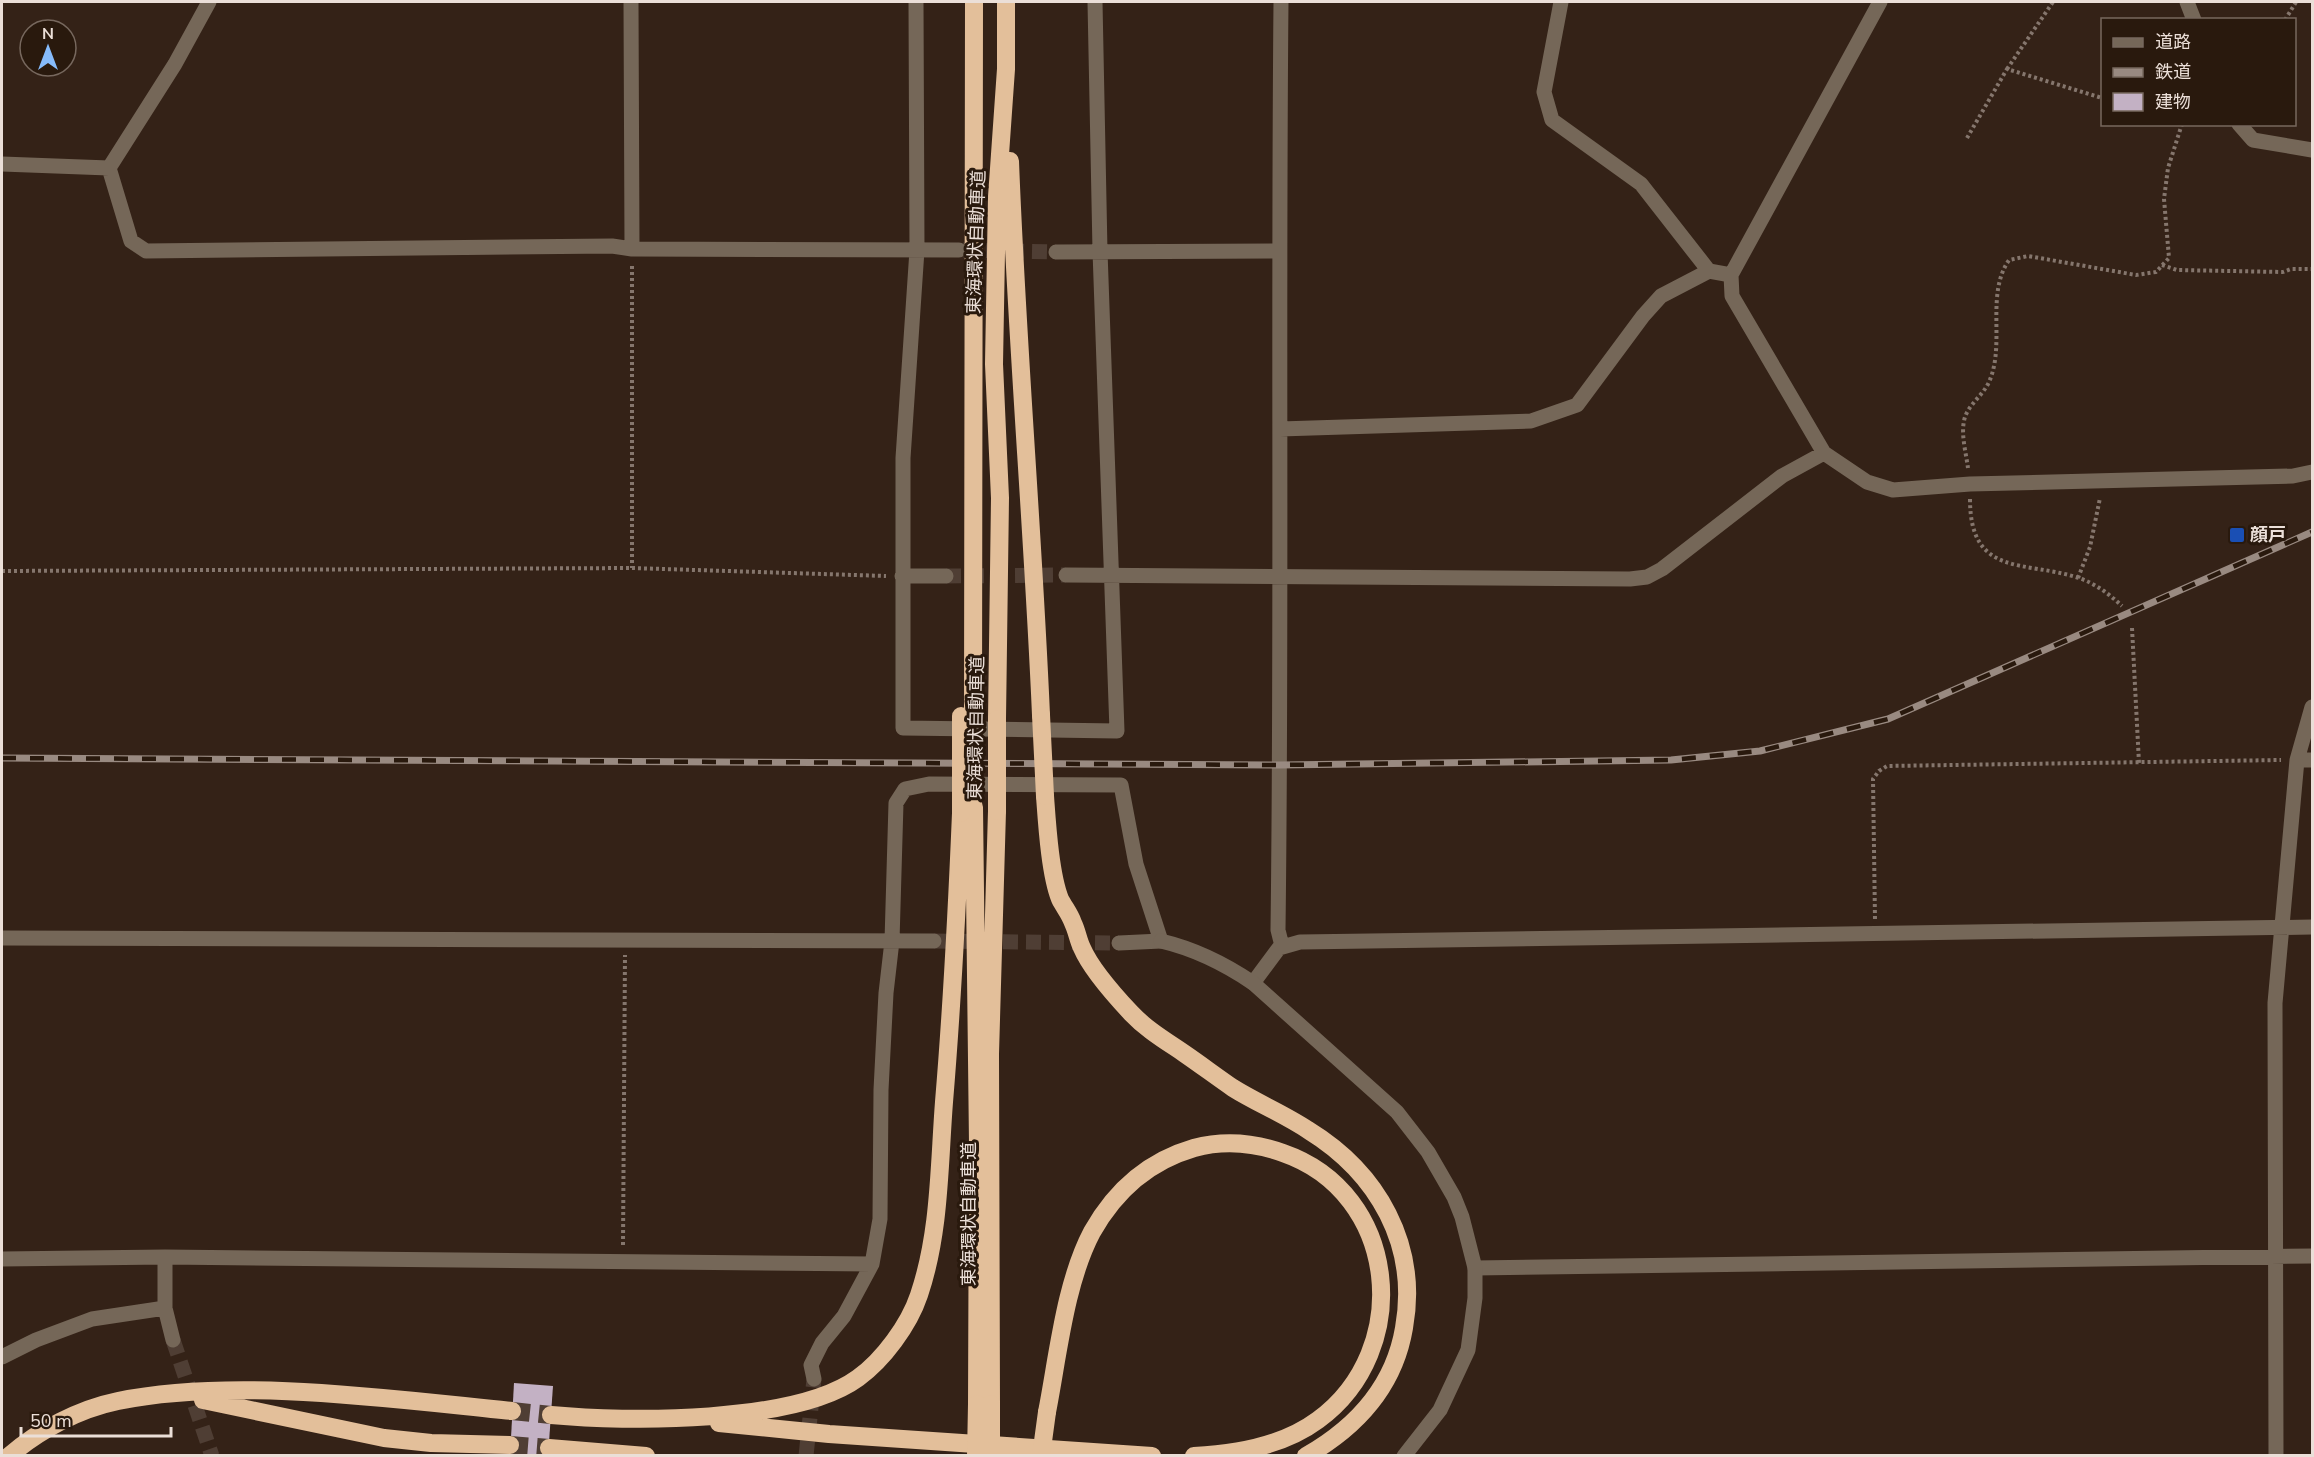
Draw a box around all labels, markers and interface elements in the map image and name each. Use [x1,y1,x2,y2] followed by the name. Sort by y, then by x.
[18,18,78,78] north arrow
[2101,18,2296,126] legend
[42,23,54,45] text: N
[2155,30,2191,54] text: 道路
[2155,60,2191,84] text: 鉄道
[2155,90,2191,114] text: 建物
[961,170,991,314] street label: 東海環状自動車道
[2250,523,2286,547] place label: 顔戸
[2228,526,2246,544] marker: 顔戸
[963,656,989,800] street label: 東海環状自動車道
[957,1142,981,1286] street label: 東海環状自動車道
[21,1400,171,1438] scale bar
[30,1409,72,1433] text: 50 m

